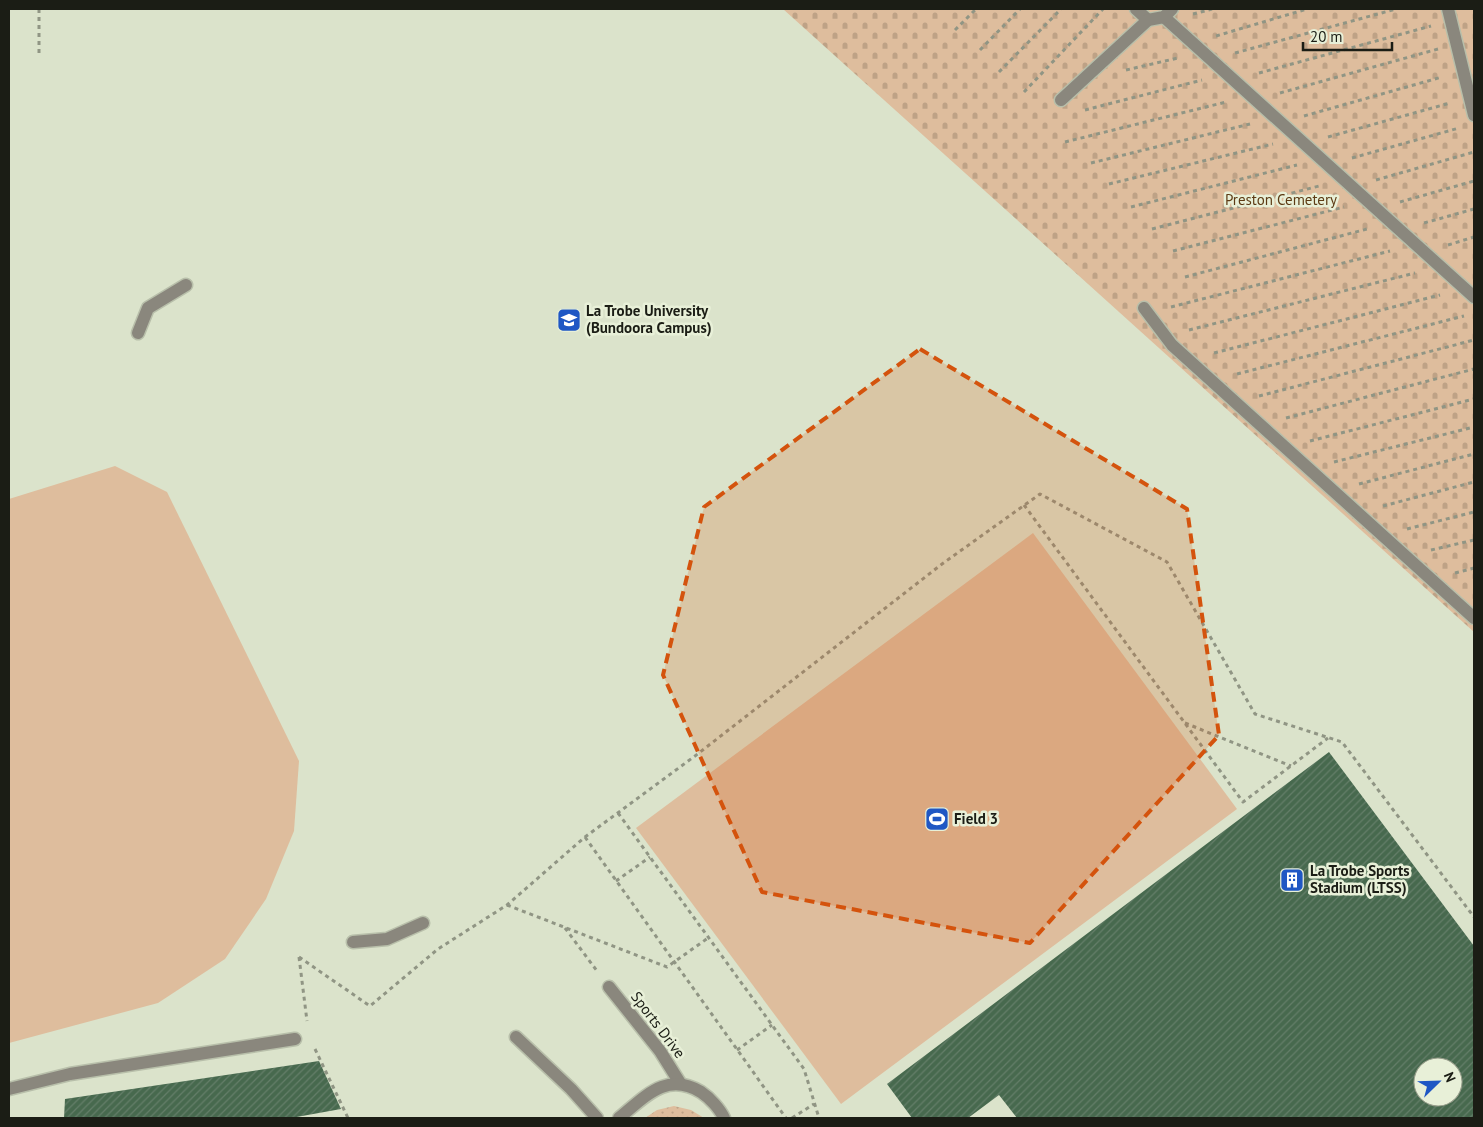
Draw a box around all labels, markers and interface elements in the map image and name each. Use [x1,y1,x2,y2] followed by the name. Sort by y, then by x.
[1303,20,1392,52] scale bar
[1310,27,1343,46] text: 20 m
[1225,190,1337,209] park label: Preston Cemetery
[586,301,712,337] place label: La Trobe University (Bundoora Campus)
[556,307,582,333] school or university icon: La Trobe University (Bundoora Campus)
[924,806,950,832] sports icon: Field 3
[954,809,998,828] place label: Field 3
[1310,861,1410,897] place label: La Trobe Sports Stadium (LTSS)
[1279,867,1305,893] building icon: La Trobe Sports Stadium (LTSS)
[627,988,690,1062] street label: Sports Drive
[1413,1057,1463,1107] north arrow
[1440,1069,1460,1085] text: N

